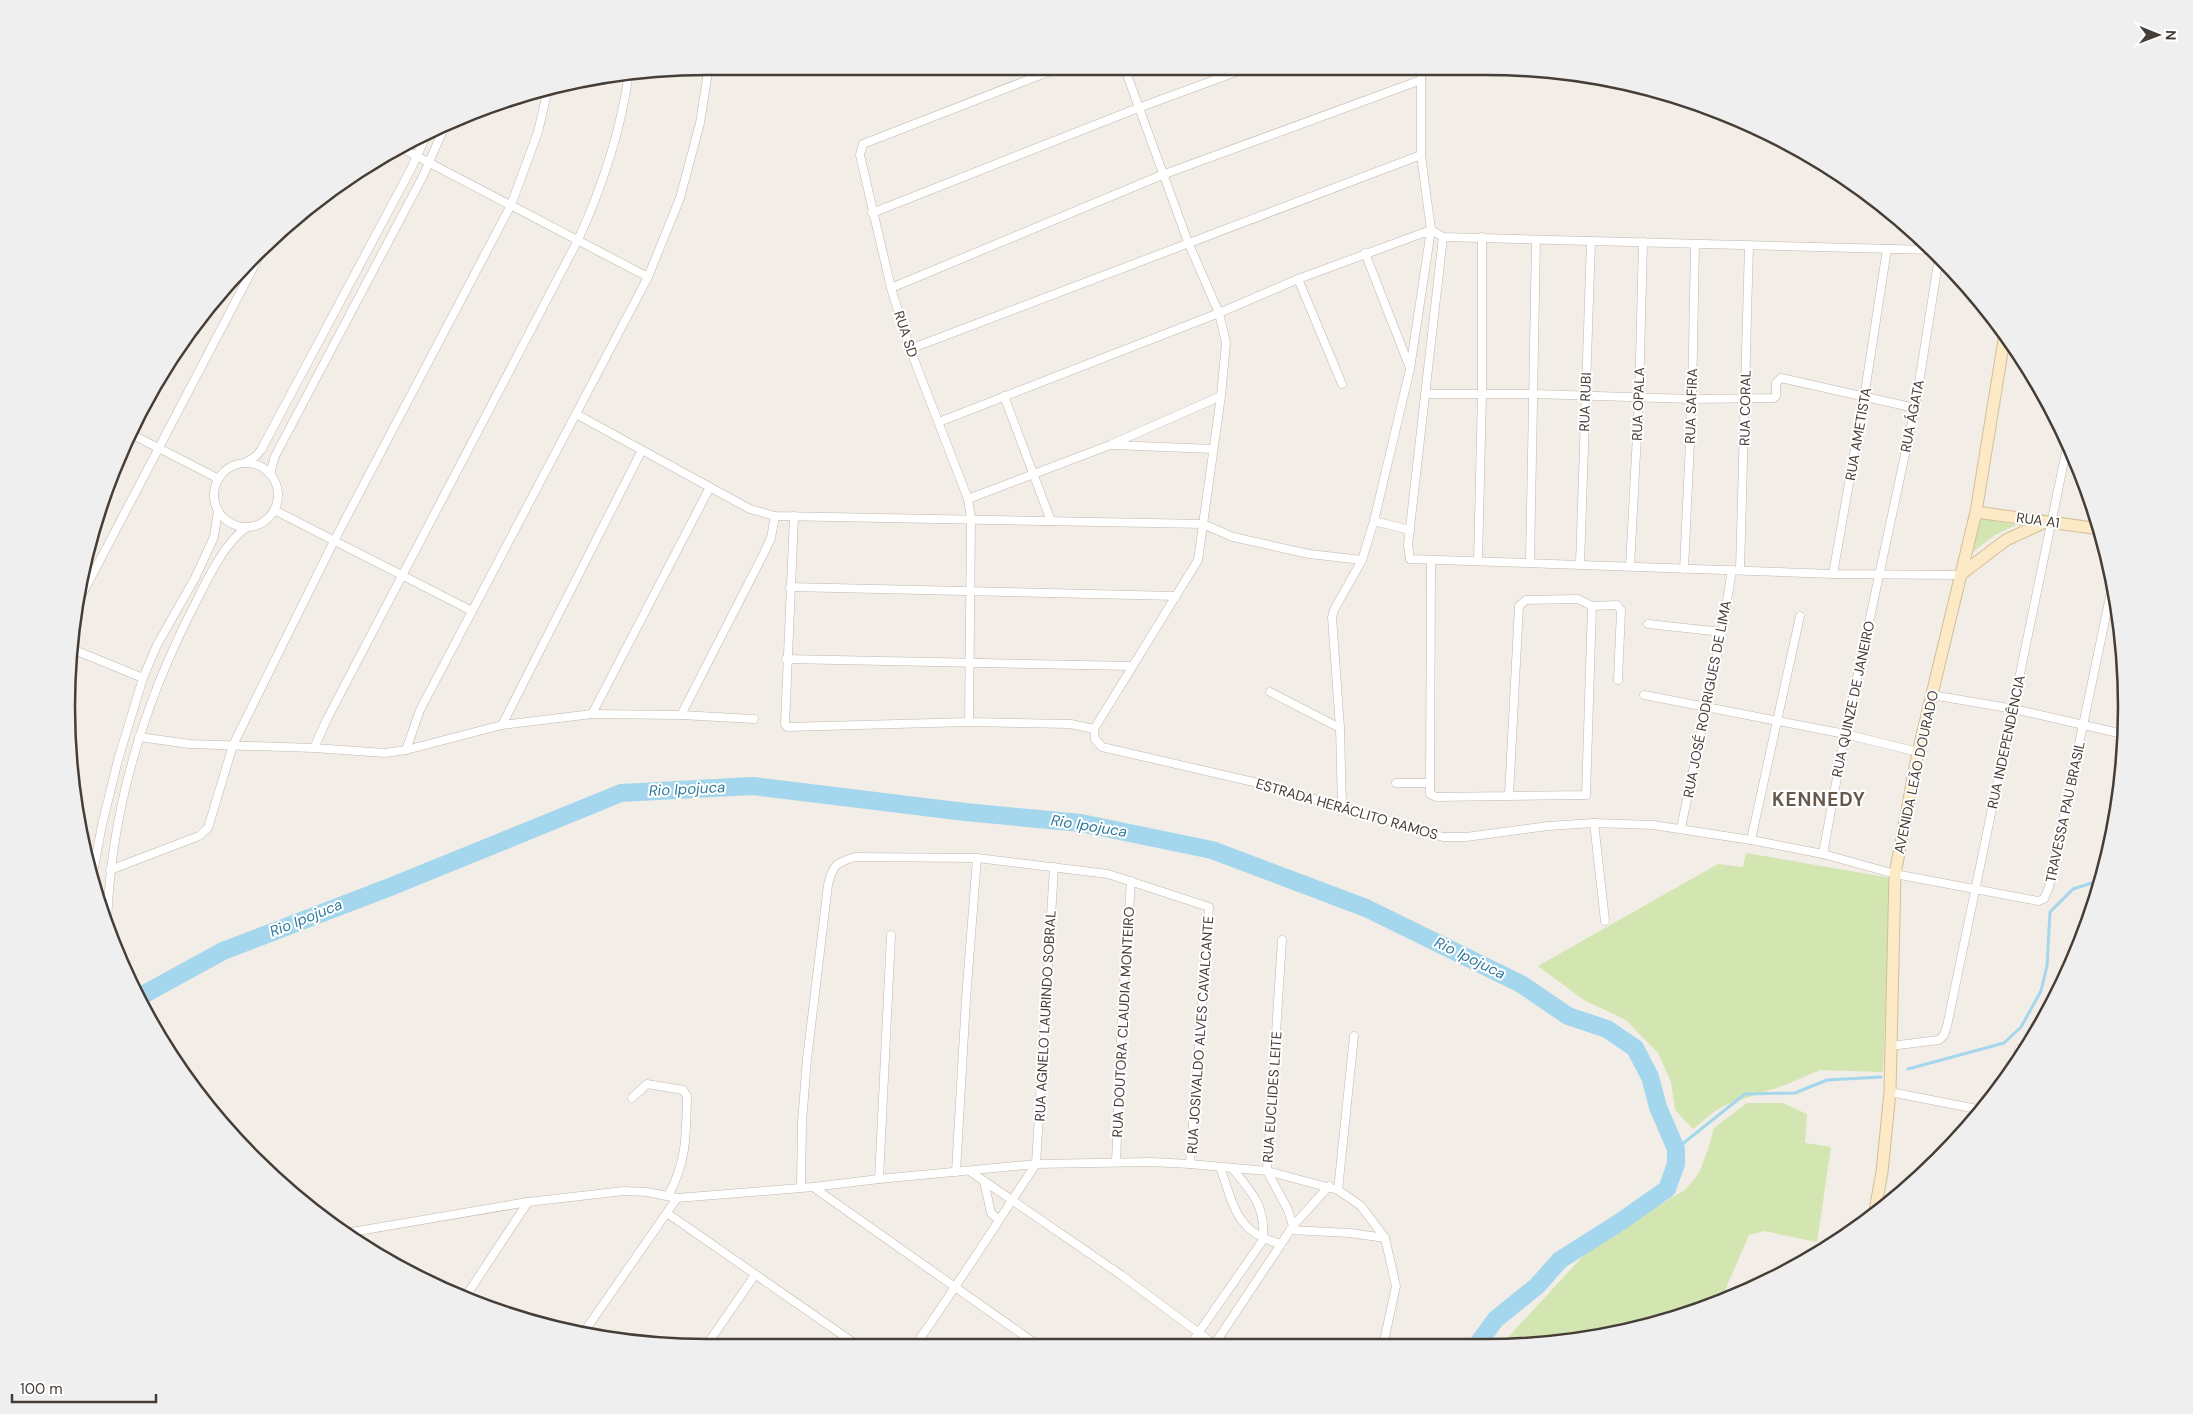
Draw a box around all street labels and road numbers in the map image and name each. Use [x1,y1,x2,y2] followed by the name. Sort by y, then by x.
[890,308,922,360] street label: RUA SD
[1628,367,1648,441] street label: RUA OPALA
[1681,368,1701,444] street label: RUA SAFIRA
[1735,370,1755,446] street label: RUA CORAL
[1575,372,1595,432] street label: RUA RUBI
[1896,378,1928,454] street label: RUA ÁGATA
[1841,386,1875,482] street label: RUA AMETISTA
[2015,508,2061,532] street label: RUA A1
[1679,599,1735,799] street label: RUA JOSÉ RODRIGUES DE LIMA
[1828,619,1878,779] street label: RUA QUINZE DE JANEIRO
[1983,674,2029,810] street label: RUA INDEPENDÊNCIA
[1890,689,1942,855] street label: AVENIDA LEÃO DOURADO
[2041,740,2089,884] street label: TRAVESSA PAU BRASIL
[1254,774,1440,844] street label: ESTRADA HERÁCLITO RAMOS
[1108,906,1138,1138] street label: RUA DOUTORA CLAUDIA MONTEIRO
[1030,910,1060,1122] street label: RUA AGNELO LAURINDO SOBRAL
[1183,915,1217,1155] street label: RUA JOSIVALDO ALVES CAVALCANTE
[1258,1031,1286,1163] street label: RUA EUCLIDES LEITE

